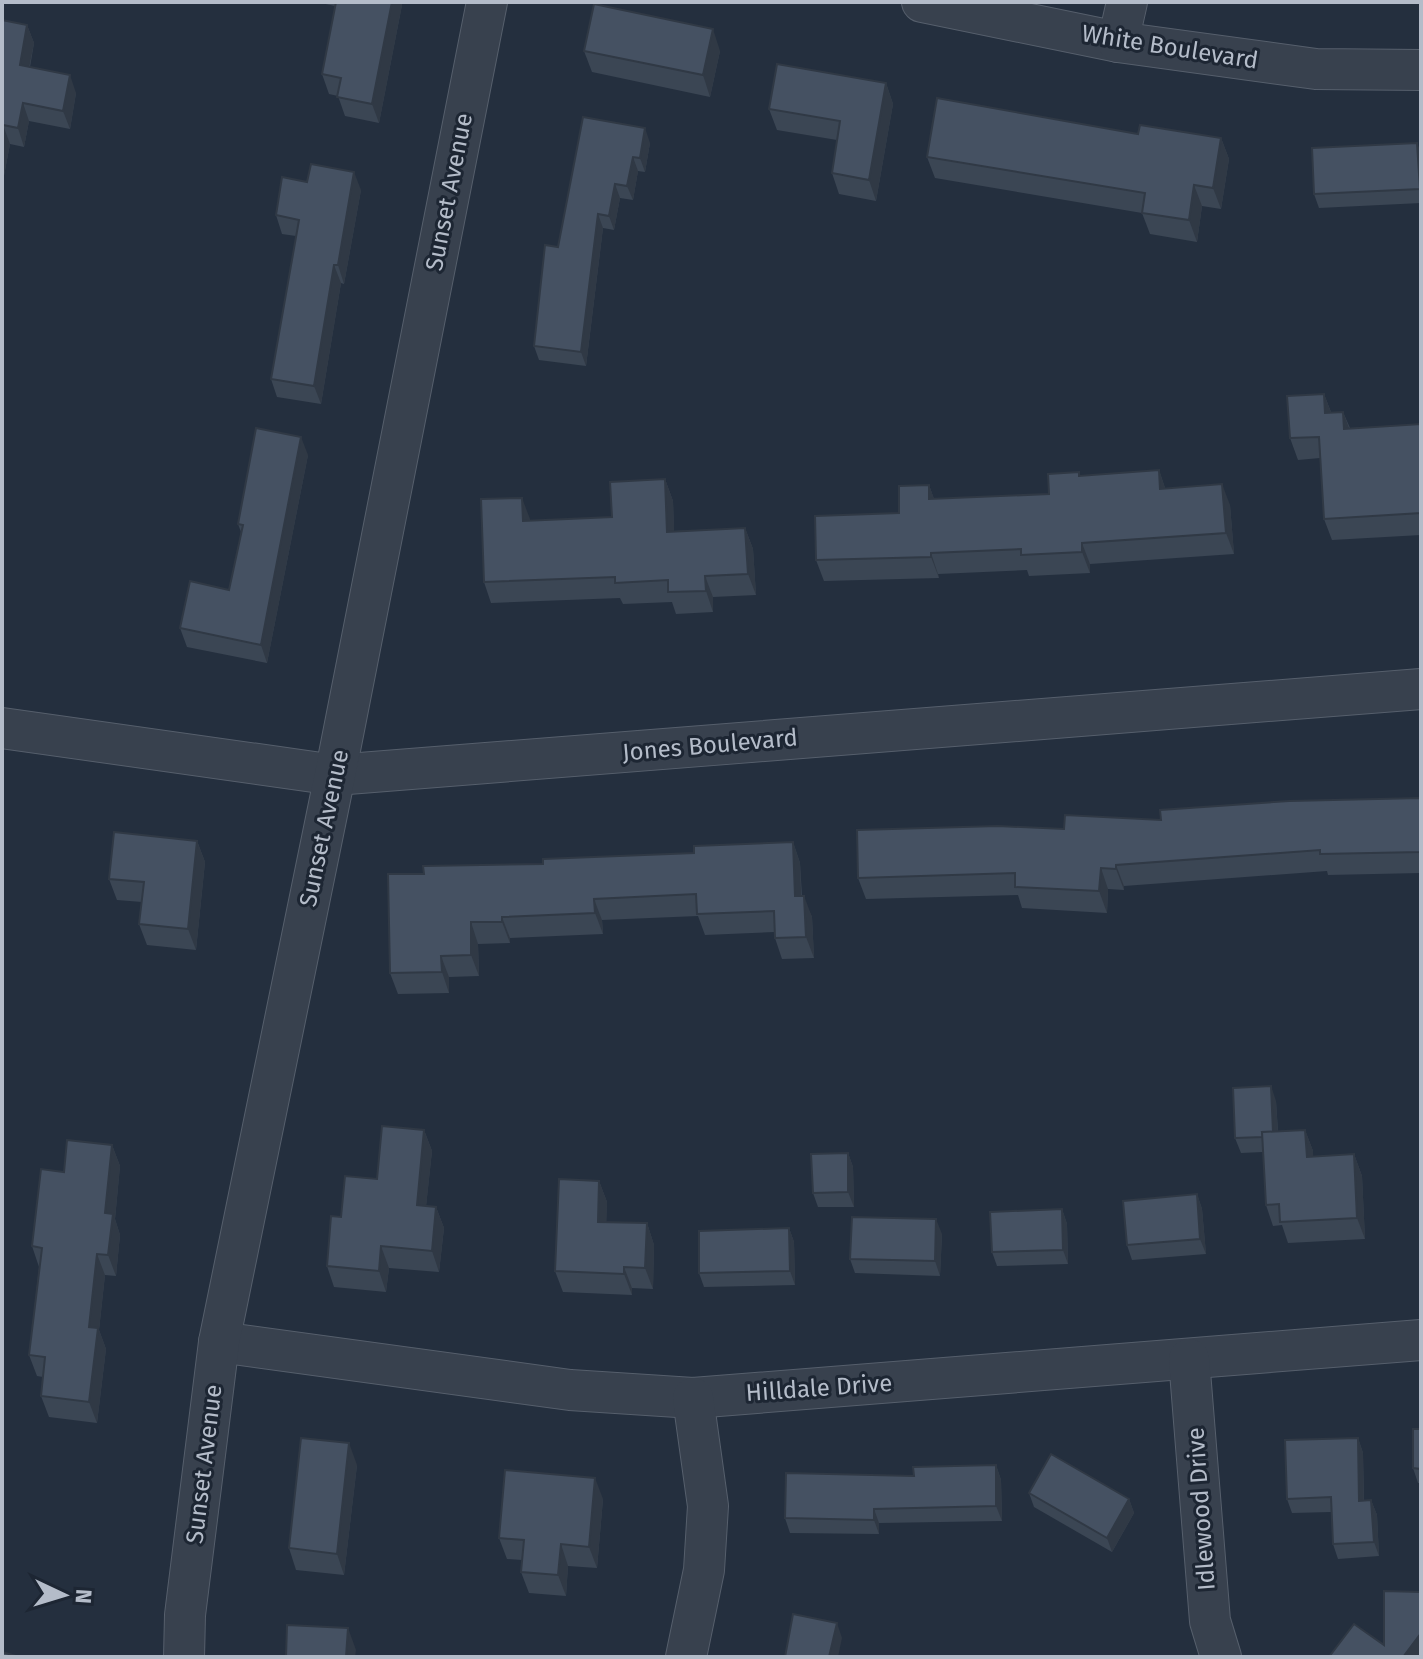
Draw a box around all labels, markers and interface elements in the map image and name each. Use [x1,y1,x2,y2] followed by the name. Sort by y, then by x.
[1080,19,1260,75] street label: White Boulevard
[420,111,478,273] street label: Sunset Avenue
[621,723,799,767] street label: Jones Boulevard
[294,747,354,909] street label: Sunset Avenue
[745,1369,893,1407] street label: Hilldale Drive
[180,1383,228,1545] street label: Sunset Avenue
[1181,1426,1221,1592] street label: Idlewood Drive
[24,1555,104,1635] north arrow
[69,1588,97,1605] text: N

